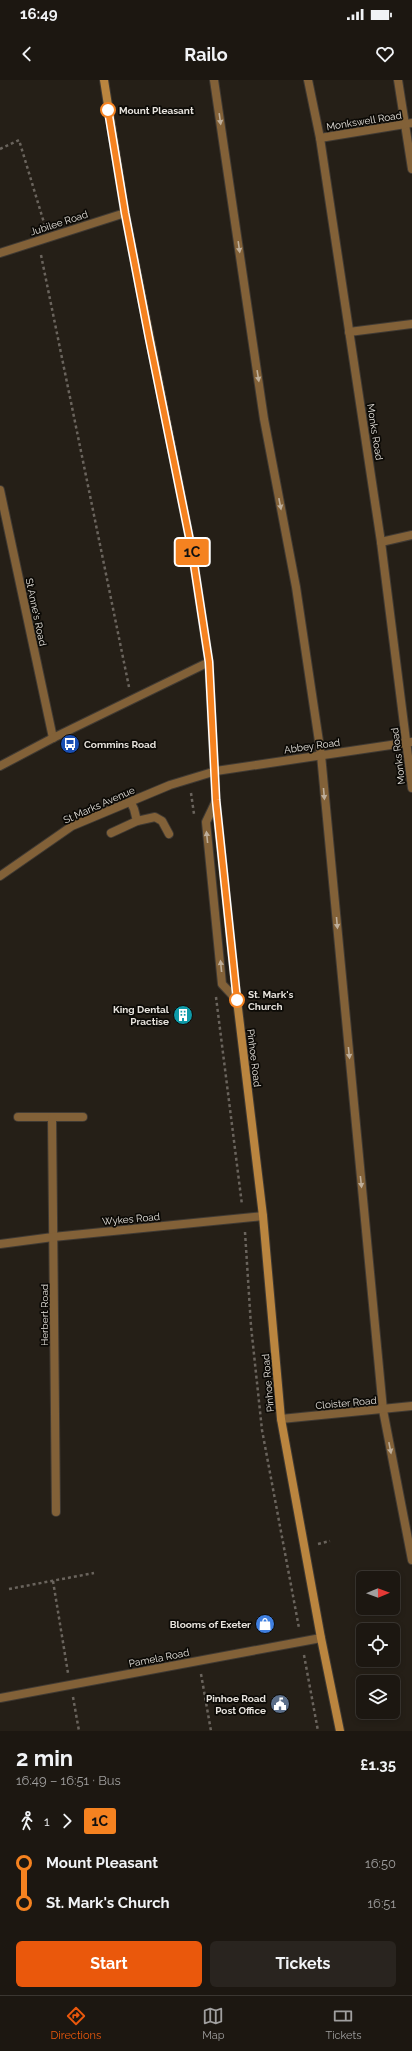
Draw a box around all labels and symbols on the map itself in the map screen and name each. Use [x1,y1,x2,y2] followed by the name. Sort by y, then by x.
[100,102,116,118] marker: Mount Pleasant
[119,105,194,116] place label: Mount Pleasant
[326,110,402,132] street label: Monkswell Road
[217,113,223,125] one-way arrow
[29,208,89,238] street label: Jubilee Road
[236,241,242,253] one-way arrow
[255,370,261,382] one-way arrow
[365,403,385,461] street label: Monks Road
[278,498,284,510] one-way arrow
[174,539,210,565] line badge: 1C
[23,577,49,647] street label: St Anne's Road
[389,727,407,785] street label: Monks Road
[59,733,81,755] bus stop icon: Commins Road
[283,737,341,755] street label: Abbey Road
[84,739,157,750] place label: Commins Road
[62,784,137,826] street label: St Marks Avenue
[321,788,328,800] one-way arrow
[204,831,211,843] one-way arrow
[333,917,340,929] one-way arrow
[217,960,224,972] one-way arrow
[248,989,294,1012] place label: St. Mark's Church
[229,992,245,1008] marker: St. Mark's Church
[113,1004,170,1027] place label: King Dental Practise
[172,1004,194,1026] building icon: King Dental Practise
[245,1028,263,1088] street label: Pinhoe Road
[346,1047,352,1059] one-way arrow
[358,1176,365,1188] one-way arrow
[102,1211,160,1227] street label: Wykes Road
[39,1284,50,1346] street label: Herbert Road
[260,1353,276,1413] street label: Pinhoe Road
[315,1395,377,1411] street label: Cloister Road
[388,1442,394,1454] one-way arrow
[356,1571,400,1615] north arrow
[254,1613,276,1635] shop icon: Blooms of Exeter
[170,1619,251,1630] place label: Blooms of Exeter
[128,1647,190,1669] street label: Pamela Road
[206,1693,267,1716] place label: Pinhoe Road Post Office
[269,1693,291,1715] public building icon: Pinhoe Road Post Office

